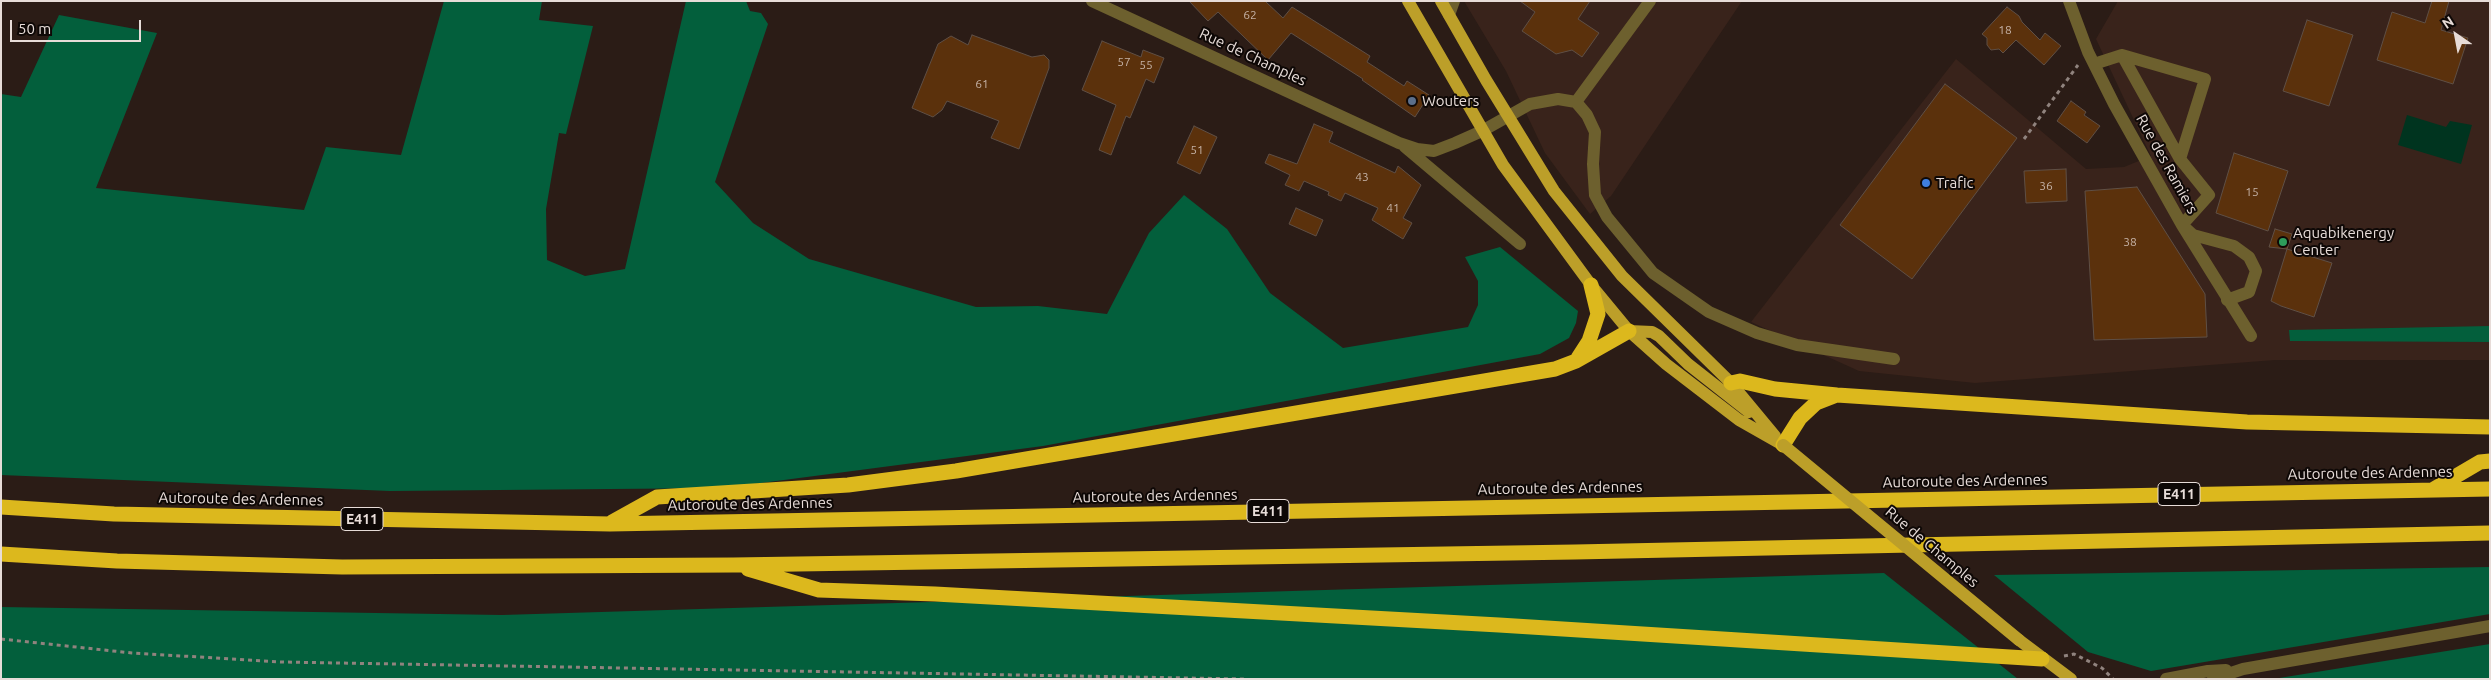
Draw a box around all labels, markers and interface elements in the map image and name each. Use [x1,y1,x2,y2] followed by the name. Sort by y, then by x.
[1243,8,1257,22] house number: 62
[12,10,144,42] scale bar
[2431,10,2481,60] north arrow
[2439,13,2457,32] text: N
[18,20,51,37] text: 50 m
[1998,23,2012,37] house number: 18
[1197,24,1309,90] street label: Rue de Champles
[1117,55,1131,69] house number: 57
[1139,58,1153,72] house number: 55
[975,77,989,91] house number: 61
[1422,92,1479,110] place label: Wouters
[1406,95,1418,107] marker: Wouters
[2132,111,2202,217] street label: Rue des Ramiers
[1190,143,1204,157] house number: 51
[1355,170,1369,184] house number: 43
[1936,174,1974,192] place label: Trafic
[1920,177,1932,189] marker: Trafic
[2039,179,2053,193] house number: 36
[2245,185,2259,199] house number: 15
[1386,201,1400,215] house number: 41
[2293,224,2394,259] place label: Aquabikenergy Center
[2123,235,2137,249] house number: 38
[2277,236,2289,248] marker: Aquabikenergy Center
[2287,463,2453,483] street label: Autoroute des Ardennes
[1882,471,2048,491] street label: Autoroute des Ardennes
[1477,478,1643,498] street label: Autoroute des Ardennes
[2158,482,2200,506] road number: E411
[1072,486,1238,506] street label: Autoroute des Ardennes
[158,489,324,509] street label: Autoroute des Ardennes
[667,494,833,514] street label: Autoroute des Ardennes
[1247,500,1289,522] road number: E411
[1882,503,1982,591] street label: Rue de Champles
[341,508,383,530] road number: E411

